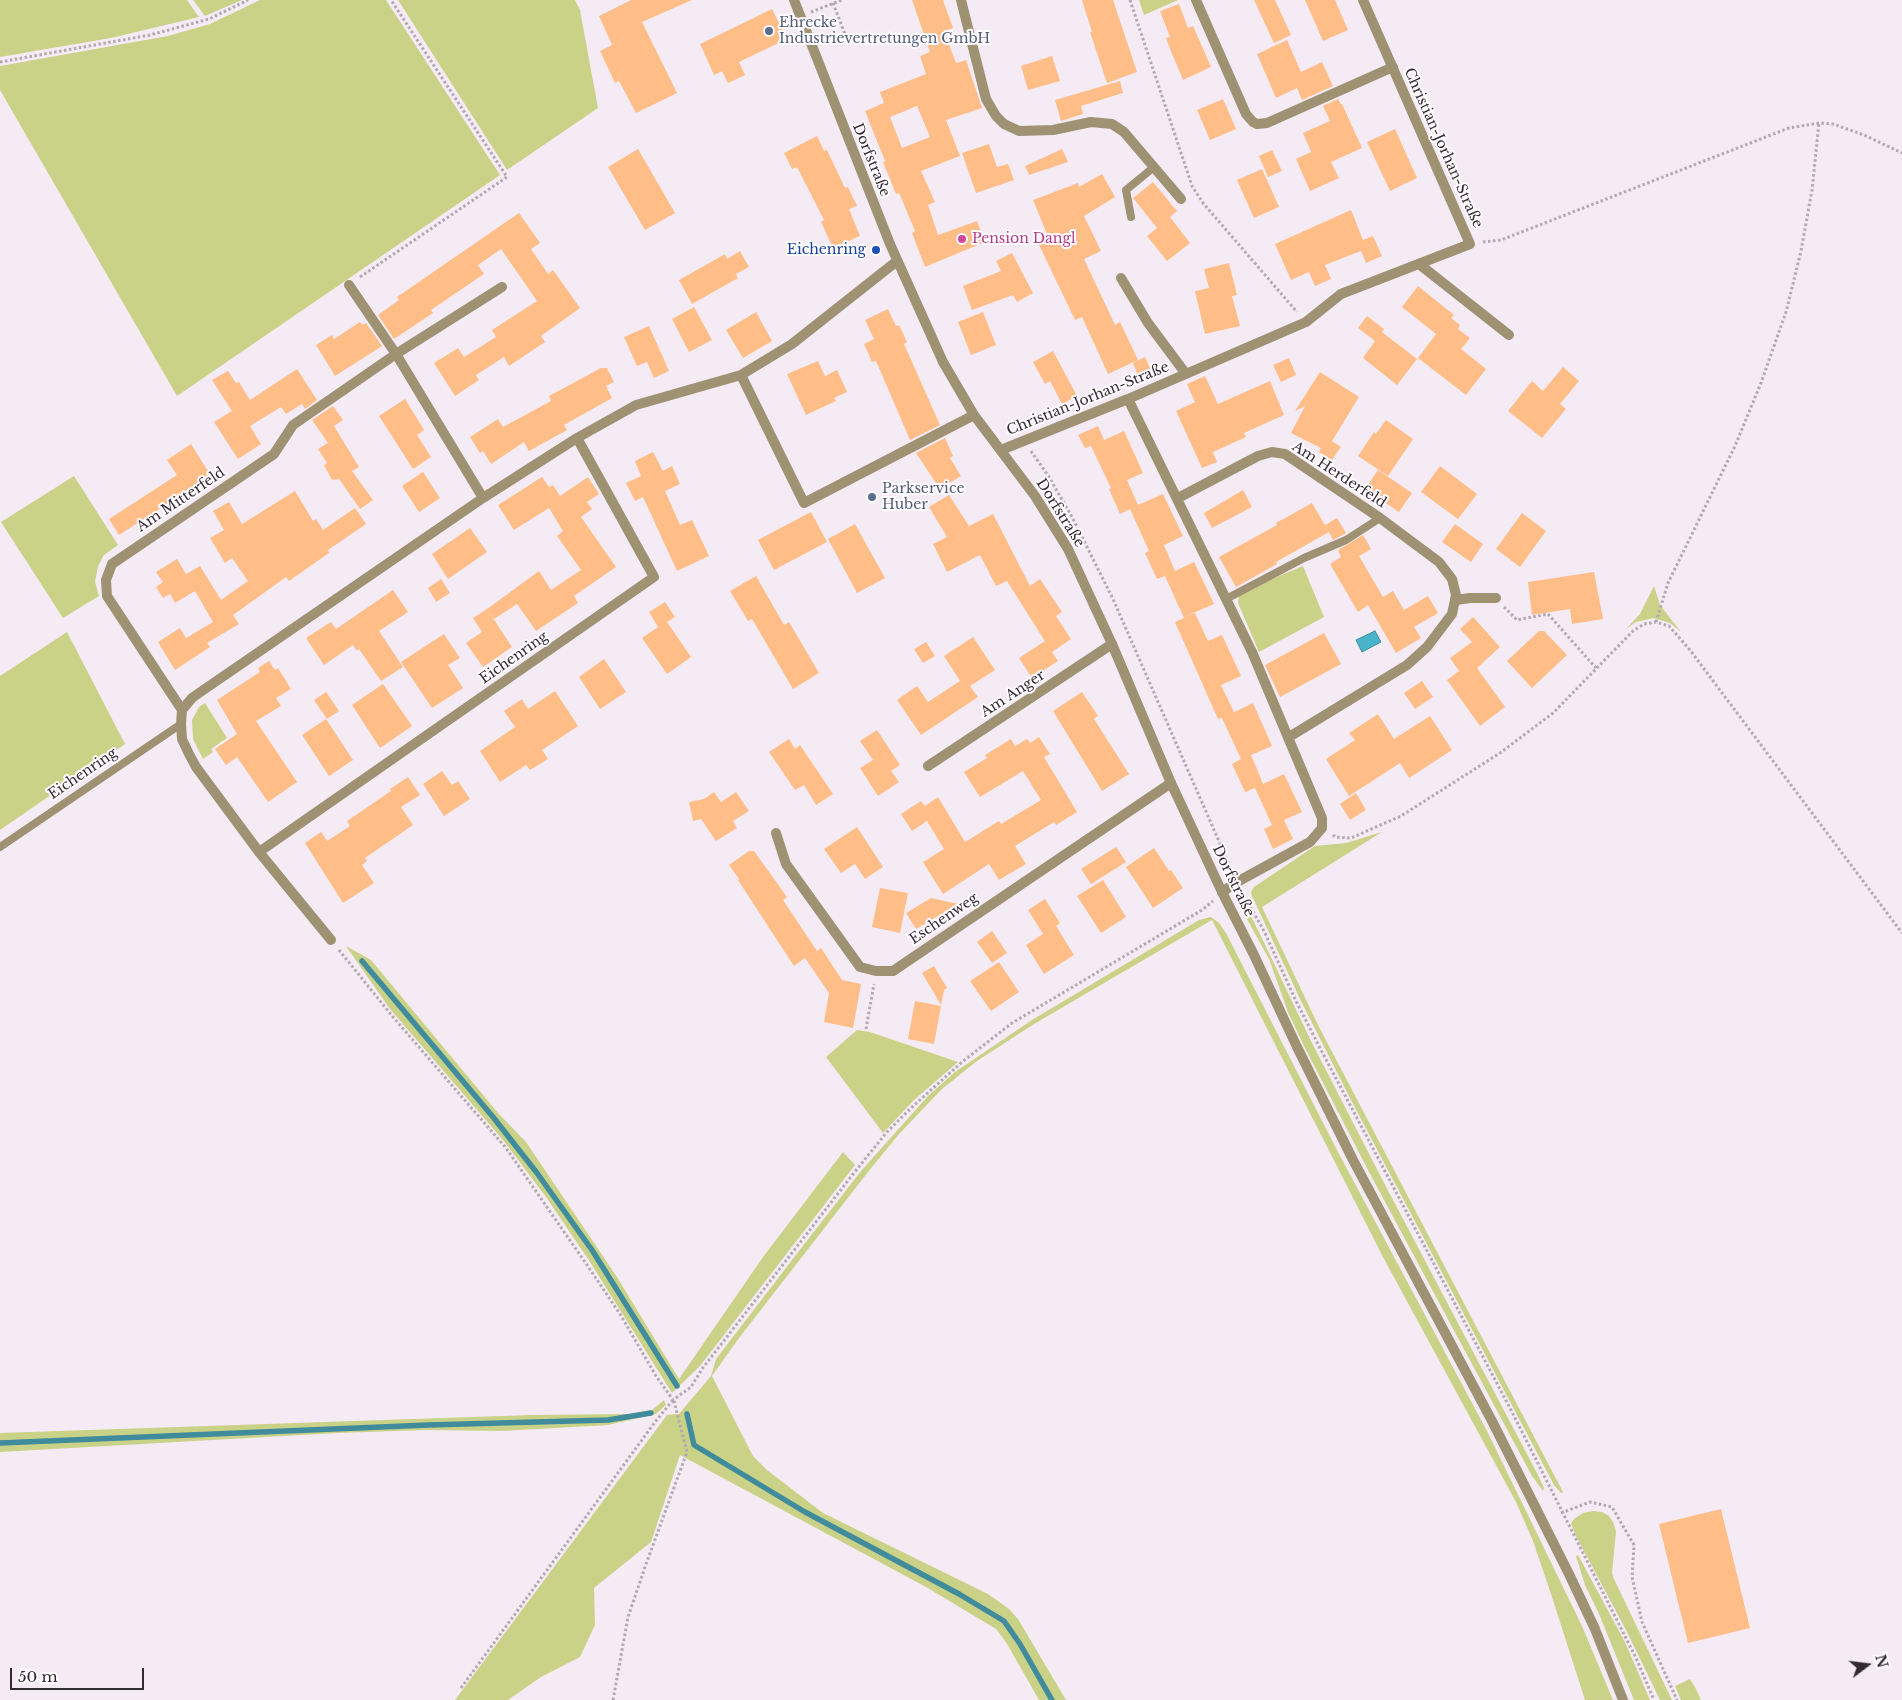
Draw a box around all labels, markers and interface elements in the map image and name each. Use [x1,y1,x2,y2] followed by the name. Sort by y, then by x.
[779,15,990,48] place label: Ehrecke Industrievertretungen GmbH
[763,25,775,37] marker: Ehrecke Industrievertretungen GmbH
[1400,65,1486,231] street label: Christian-Jorhan-Straße
[849,121,893,199] street label: Dorfstraße
[972,231,1075,247] place label: Pension Dangl
[956,233,968,245] marker: Pension Dangl
[787,242,866,258] place label: Eichenring
[870,244,882,256] marker: Eichenring
[1004,359,1172,439] street label: Christian-Jorhan-Straße
[1289,438,1389,512] street label: Am Herderfeld
[134,464,228,536] street label: Am Mitterfeld
[1032,476,1088,550] street label: Dorfstraße
[882,481,964,514] place label: Parkservice Huber
[866,491,878,503] marker: Parkservice Huber
[477,628,551,688] street label: Eichenring
[978,667,1048,721] street label: Am Anger
[45,745,121,803] street label: Eichenring
[1208,842,1258,920] street label: Dorfstraße
[906,890,982,948] street label: Eschenweg
[1842,1640,1892,1690] north arrow
[1871,1652,1892,1670] text: N
[12,1658,146,1690] scale bar
[18,1667,58,1686] text: 50 m

